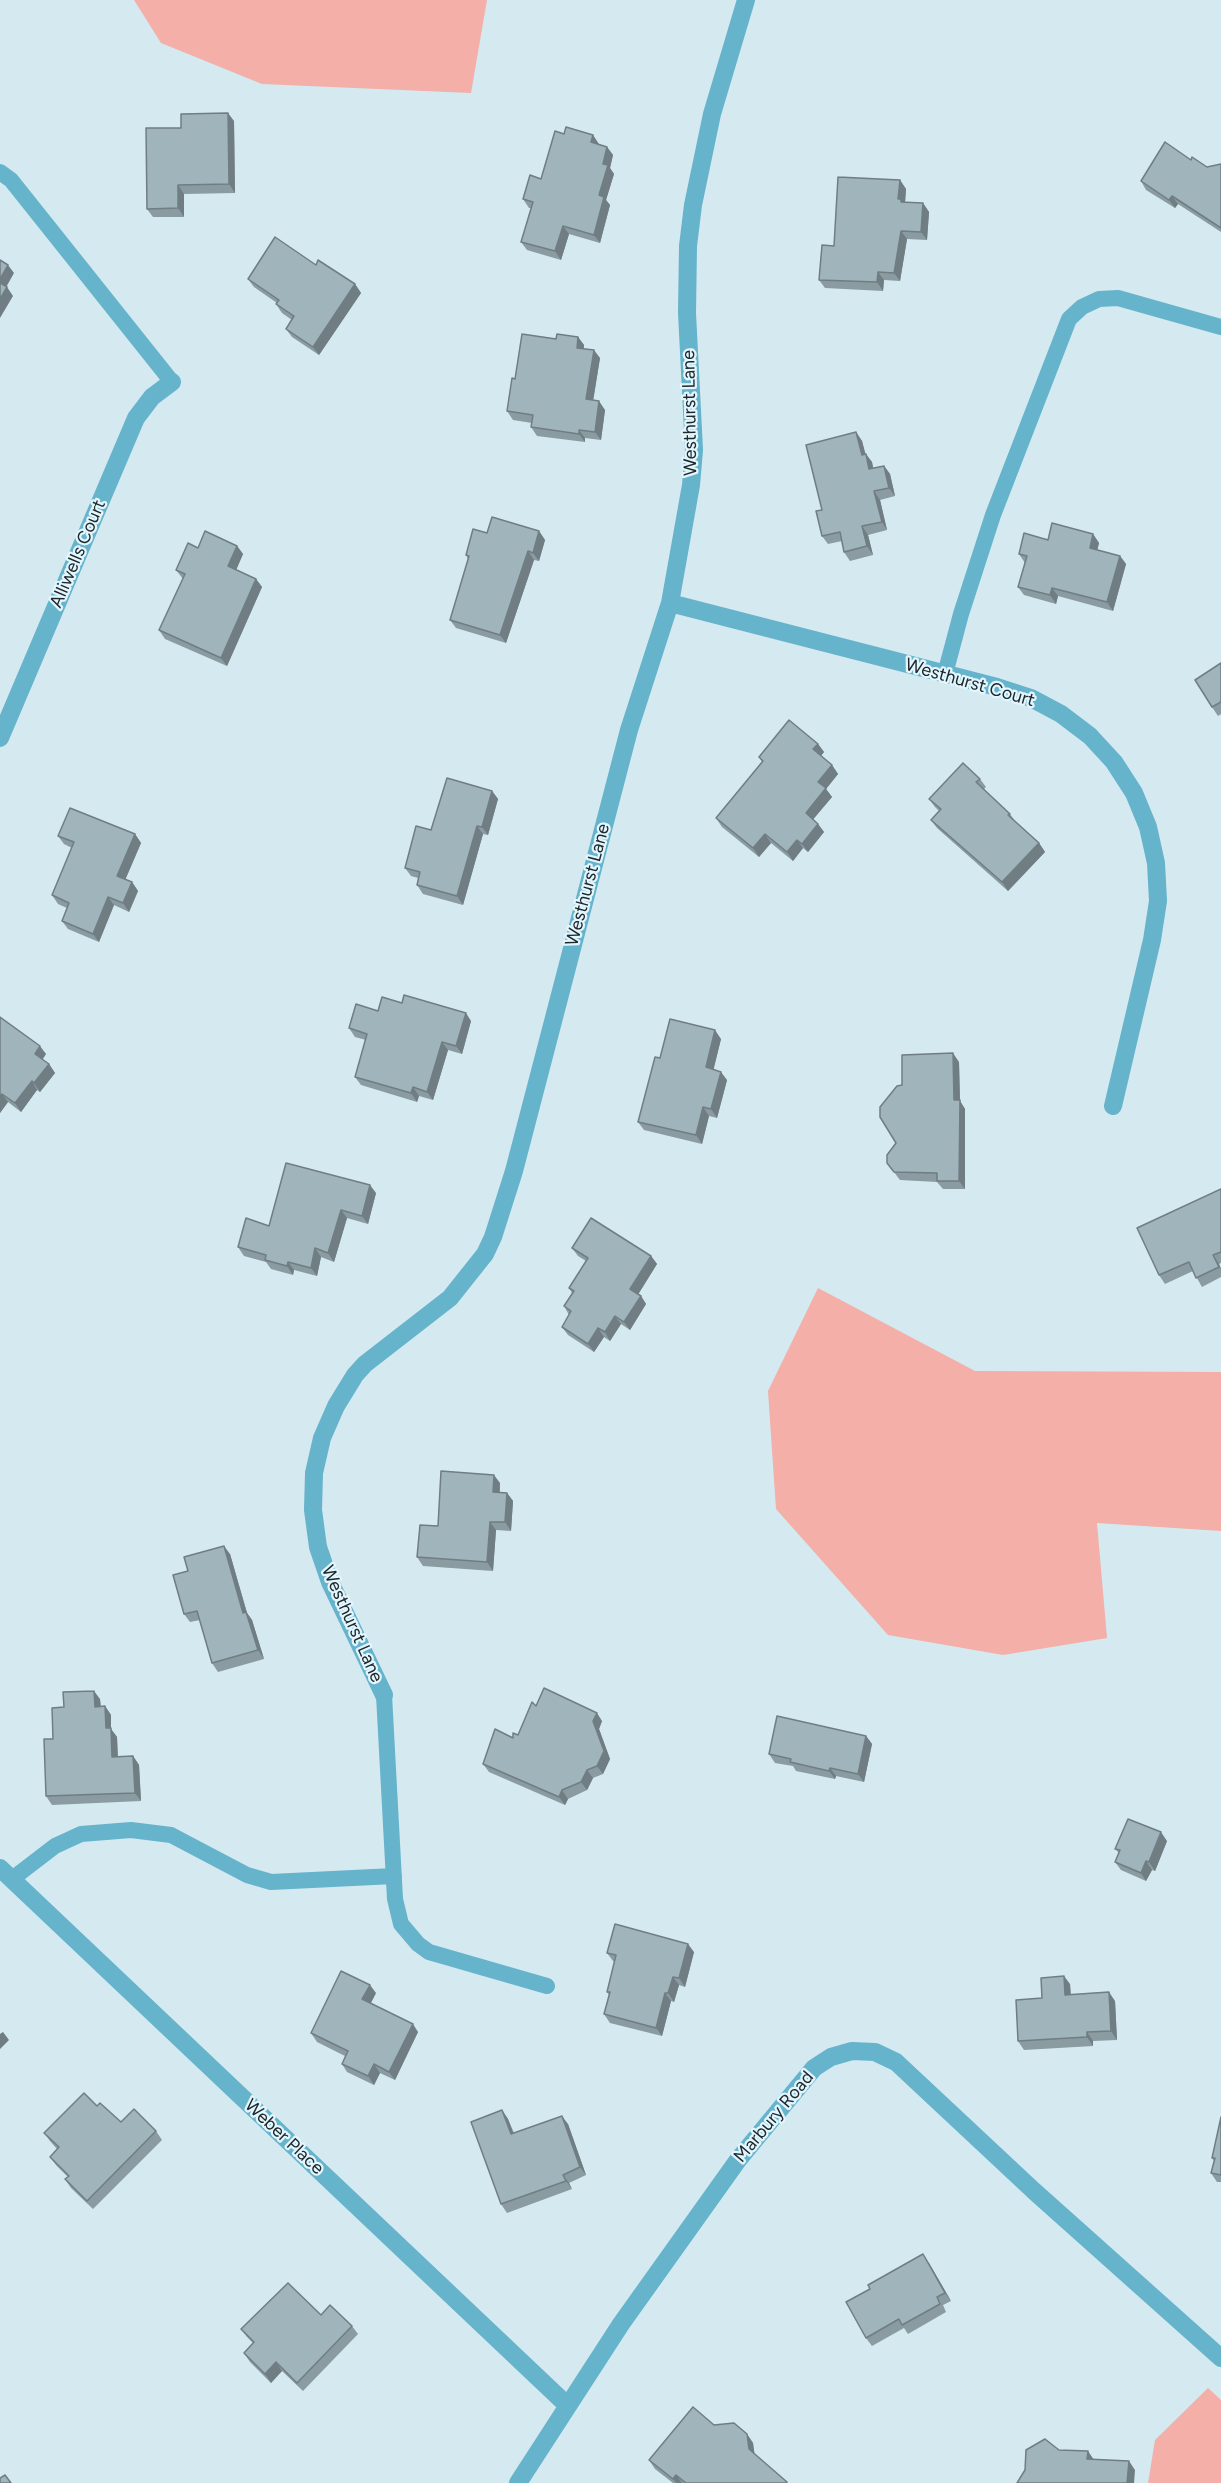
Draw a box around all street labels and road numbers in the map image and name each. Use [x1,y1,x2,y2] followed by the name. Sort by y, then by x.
[678,350,702,476] street label: Westhurst Lane
[46,497,110,611] street label: Alliwells Court
[903,654,1037,712] street label: Westhurst Court
[561,821,615,949] street label: Westhurst Lane
[317,1562,387,1686] street label: Westhurst Lane
[730,2067,818,2167] street label: Marbury Road
[240,2095,328,2179] street label: Weber Place

